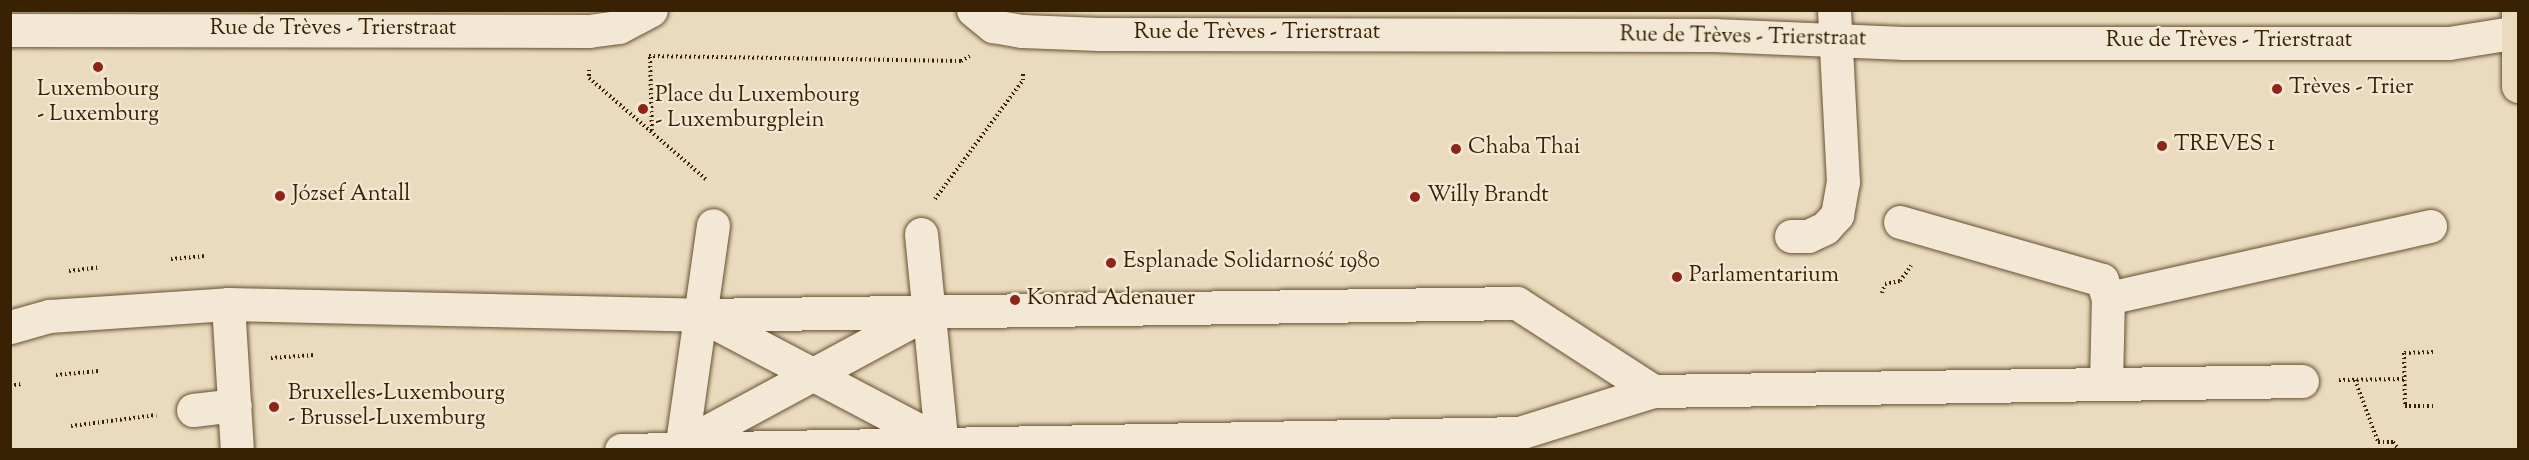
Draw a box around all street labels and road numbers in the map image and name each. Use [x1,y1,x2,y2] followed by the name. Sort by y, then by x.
[210,17,456,43] street label: Rue de Trèves - Trierstraat
[1134,21,1380,47] street label: Rue de Trèves - Trierstraat
[1619,23,1867,53] street label: Rue de Trèves - Trierstraat
[2106,29,2352,55] street label: Rue de Trèves - Trierstraat

